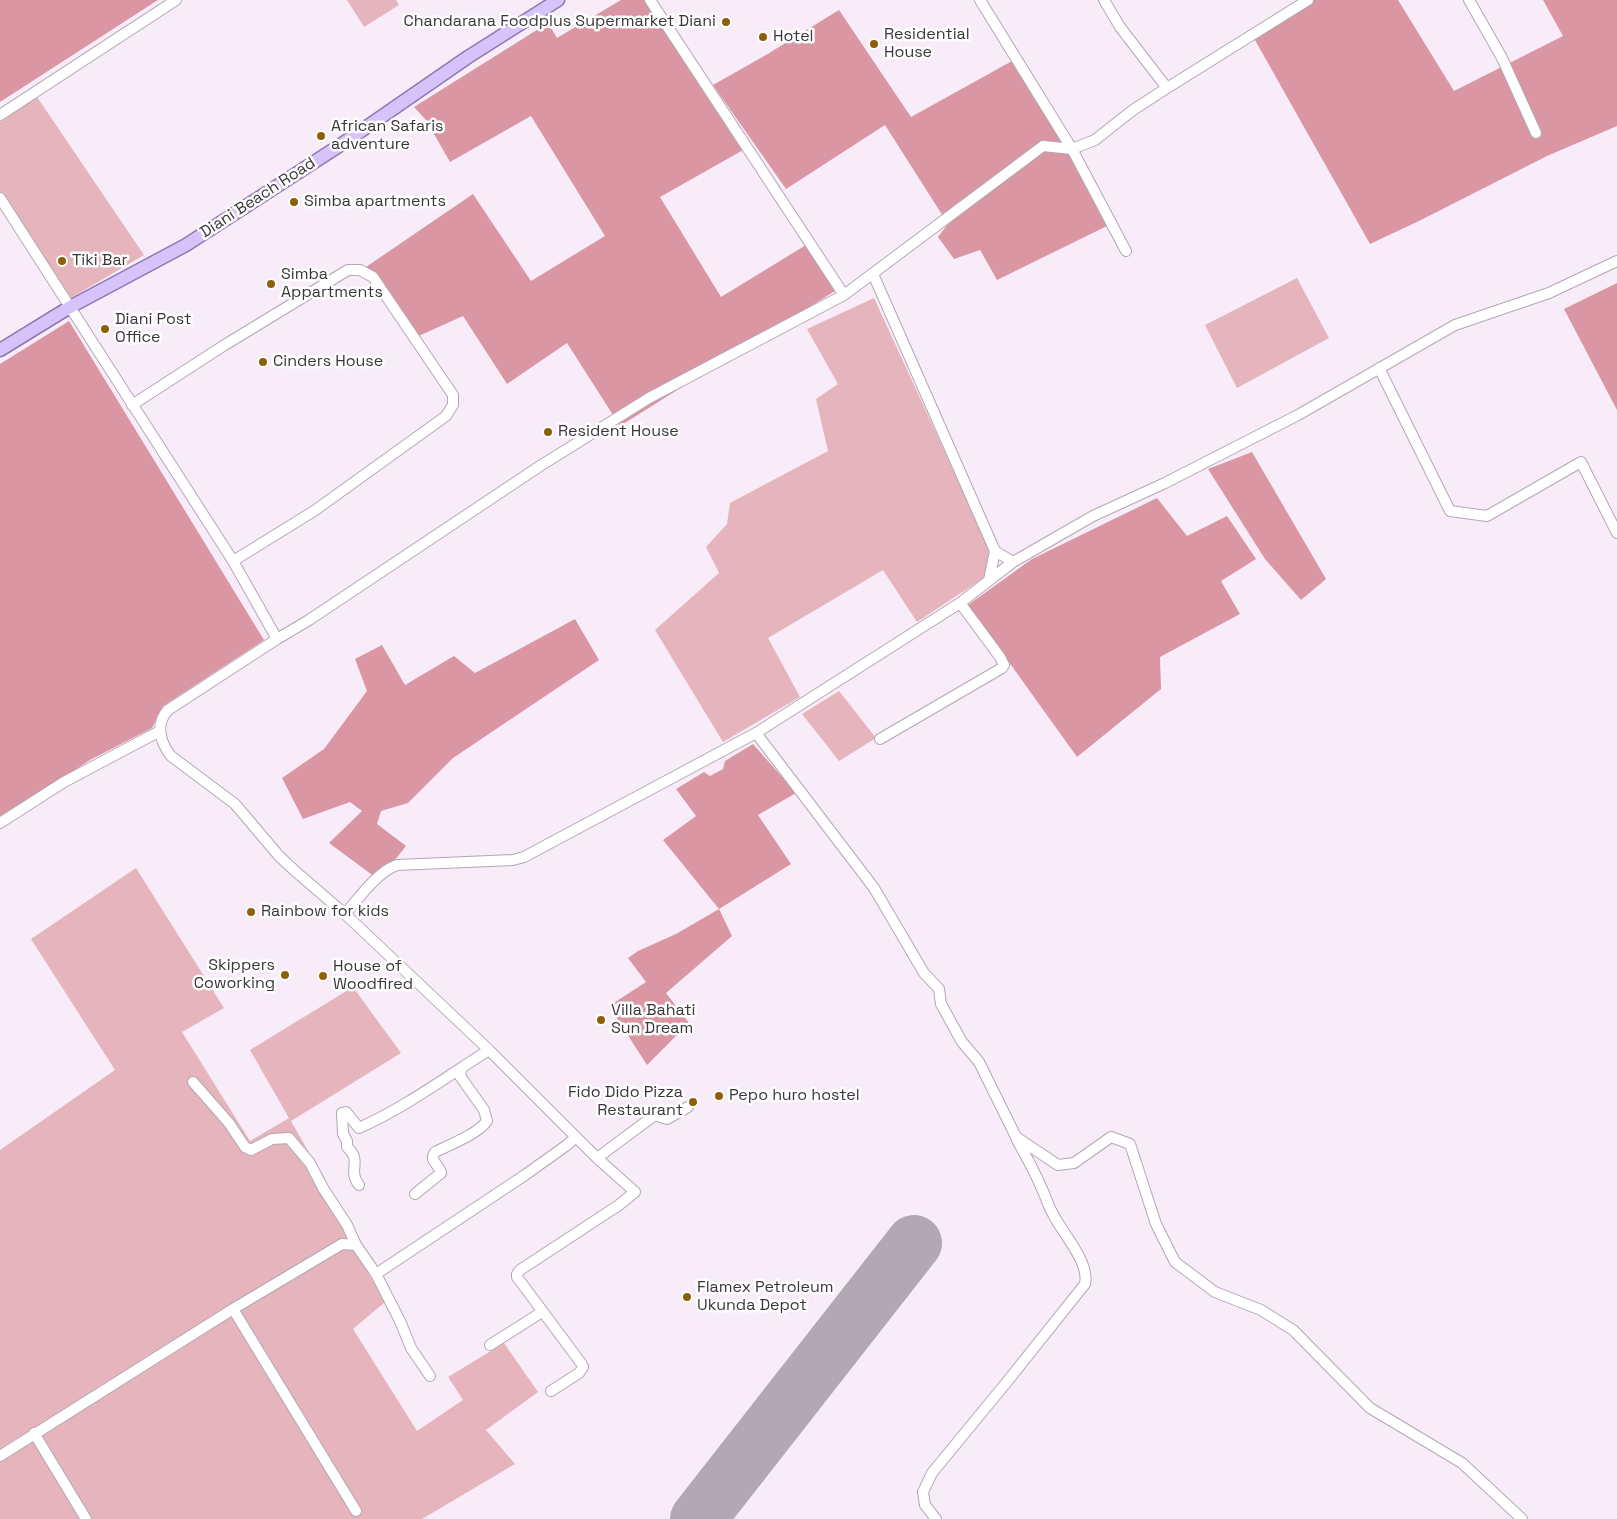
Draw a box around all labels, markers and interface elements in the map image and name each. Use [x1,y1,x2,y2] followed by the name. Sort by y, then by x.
[403,12,716,32] place label: Chandarana Foodplus Supermarket Diani
[720,16,732,28] marker: Chandarana Foodplus Supermarket Diani
[884,25,970,63] place label: Residential House
[773,27,814,47] place label: Hotel
[757,31,769,43] marker: Hotel
[868,38,880,50] marker: Residential House
[331,117,443,155] place label: African Safaris adventure
[315,130,327,142] marker: African Safaris adventure
[197,154,319,242] street label: Diani Beach Road
[304,192,446,212] place label: Simba apartments
[288,196,300,208] marker: Simba apartments
[72,251,128,271] place label: Tiki Bar
[56,255,68,267] marker: Tiki Bar
[281,265,383,303] place label: Simba Appartments
[265,278,277,290] marker: Simba Appartments
[115,310,191,348] place label: Diani Post Office
[99,323,111,335] marker: Diani Post Office
[273,352,383,372] place label: Cinders House
[257,356,269,368] marker: Cinders House
[558,422,679,442] place label: Resident House
[542,426,554,438] marker: Resident House
[261,902,389,922] place label: Rainbow for kids
[245,906,257,918] marker: Rainbow for kids
[194,956,275,994] place label: Skippers Coworking
[333,957,413,995] place label: House of Woodfired
[279,969,291,981] marker: Skippers Coworking
[317,970,329,982] marker: House of Woodfired
[611,1001,696,1039] place label: Villa Bahati Sun Dream
[595,1014,607,1026] marker: Villa Bahati Sun Dream
[568,1083,683,1121] place label: Fido Dido Pizza Restaurant
[729,1086,860,1106] place label: Pepo huro hostel
[713,1090,725,1102] marker: Pepo huro hostel
[687,1096,699,1108] marker: Fido Dido Pizza Restaurant
[697,1278,834,1316] place label: Flamex Petroleum Ukunda Depot
[681,1291,693,1303] marker: Flamex Petroleum Ukunda Depot

